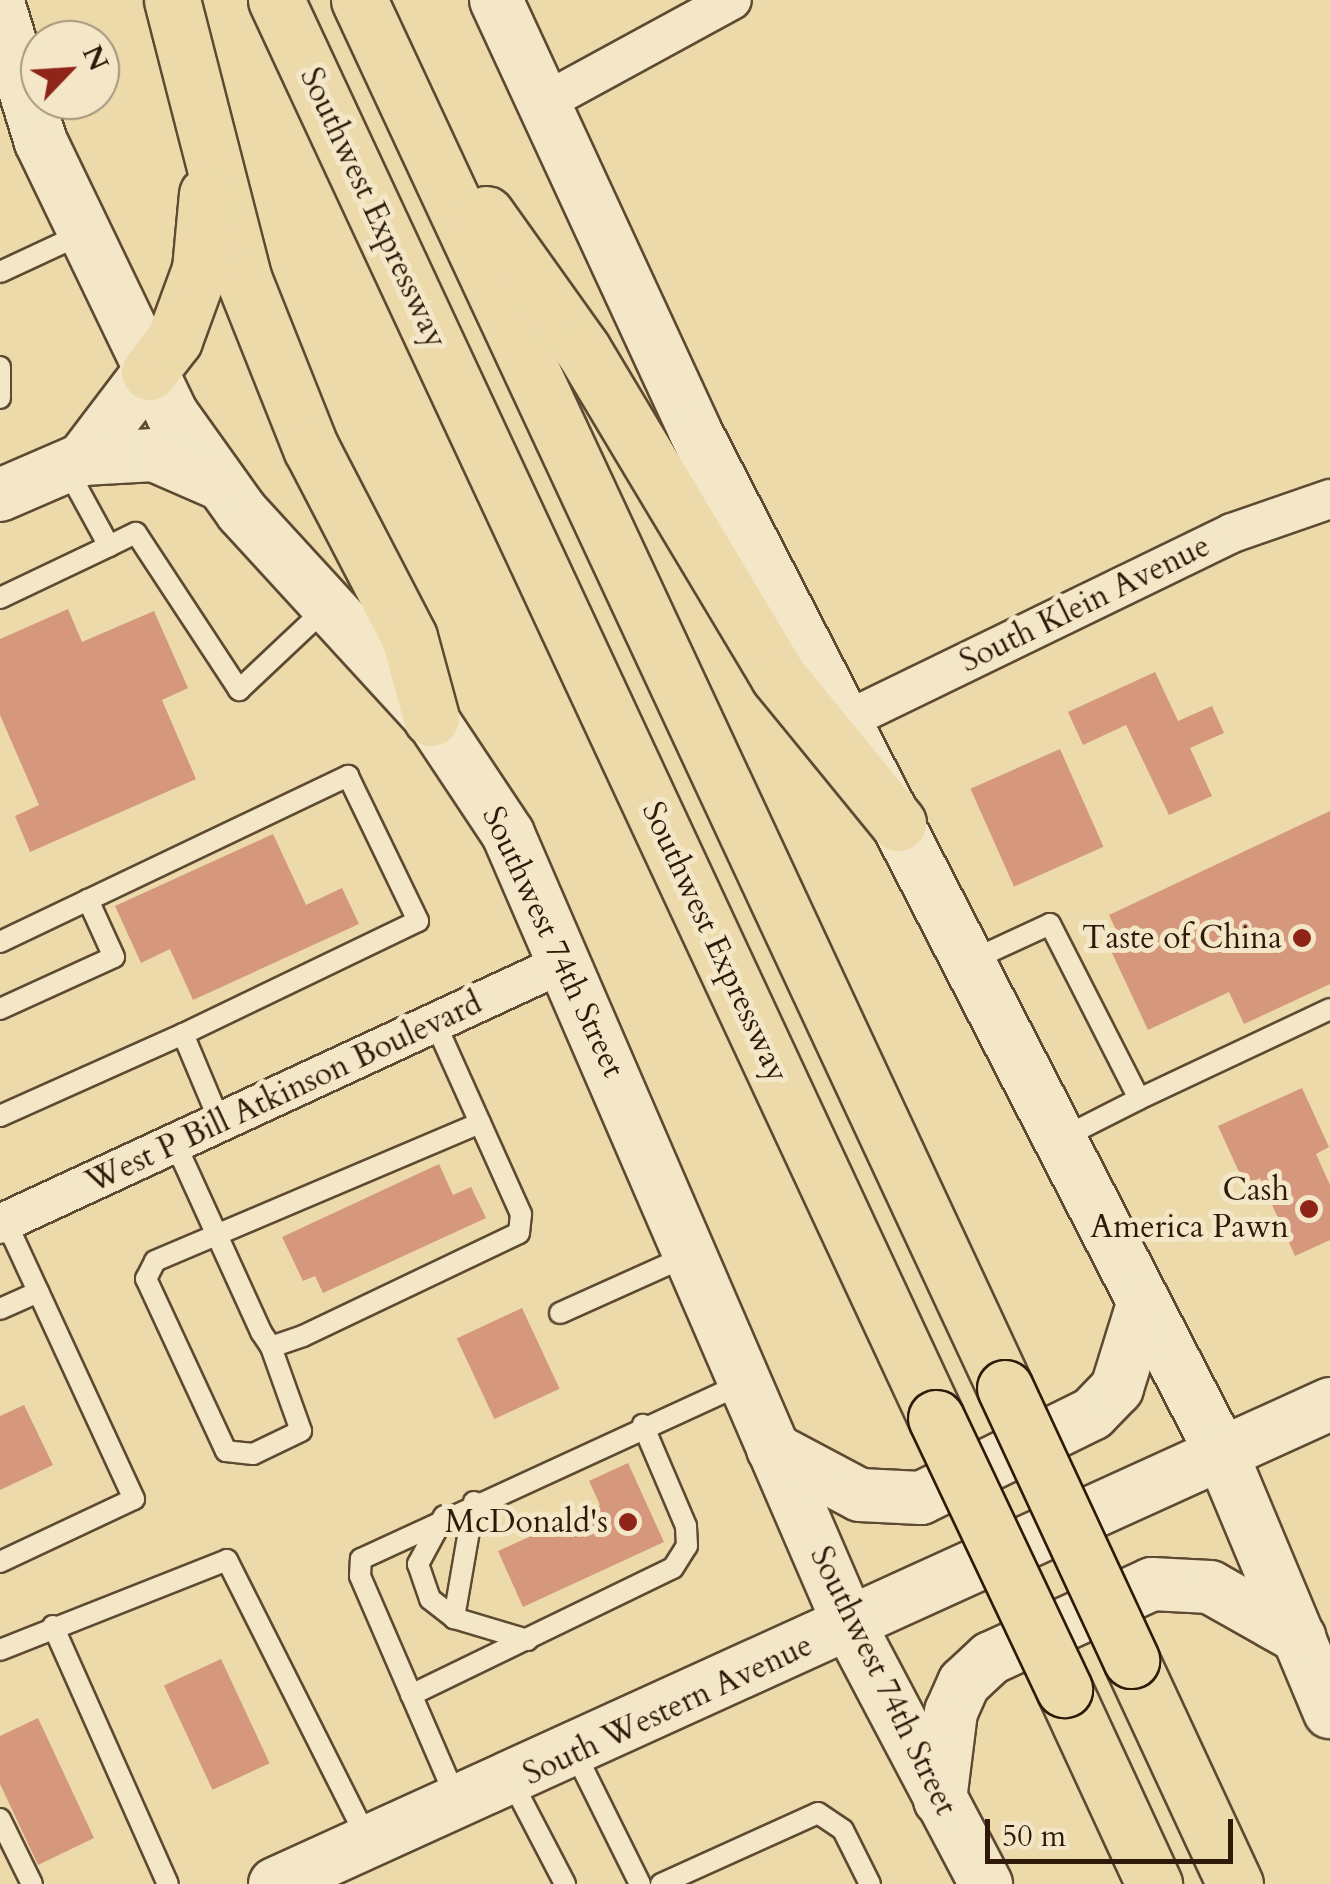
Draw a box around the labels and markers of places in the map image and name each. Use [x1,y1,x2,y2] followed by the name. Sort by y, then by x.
[1082,919,1282,957] place label: Taste of China
[1291,927,1313,949] marker: Taste of China
[1090,1172,1289,1247] place label: Cash America Pawn
[1298,1198,1320,1220] marker: Cash America Pawn
[445,1503,608,1541] place label: McDonald's
[617,1511,639,1533] marker: McDonald's

